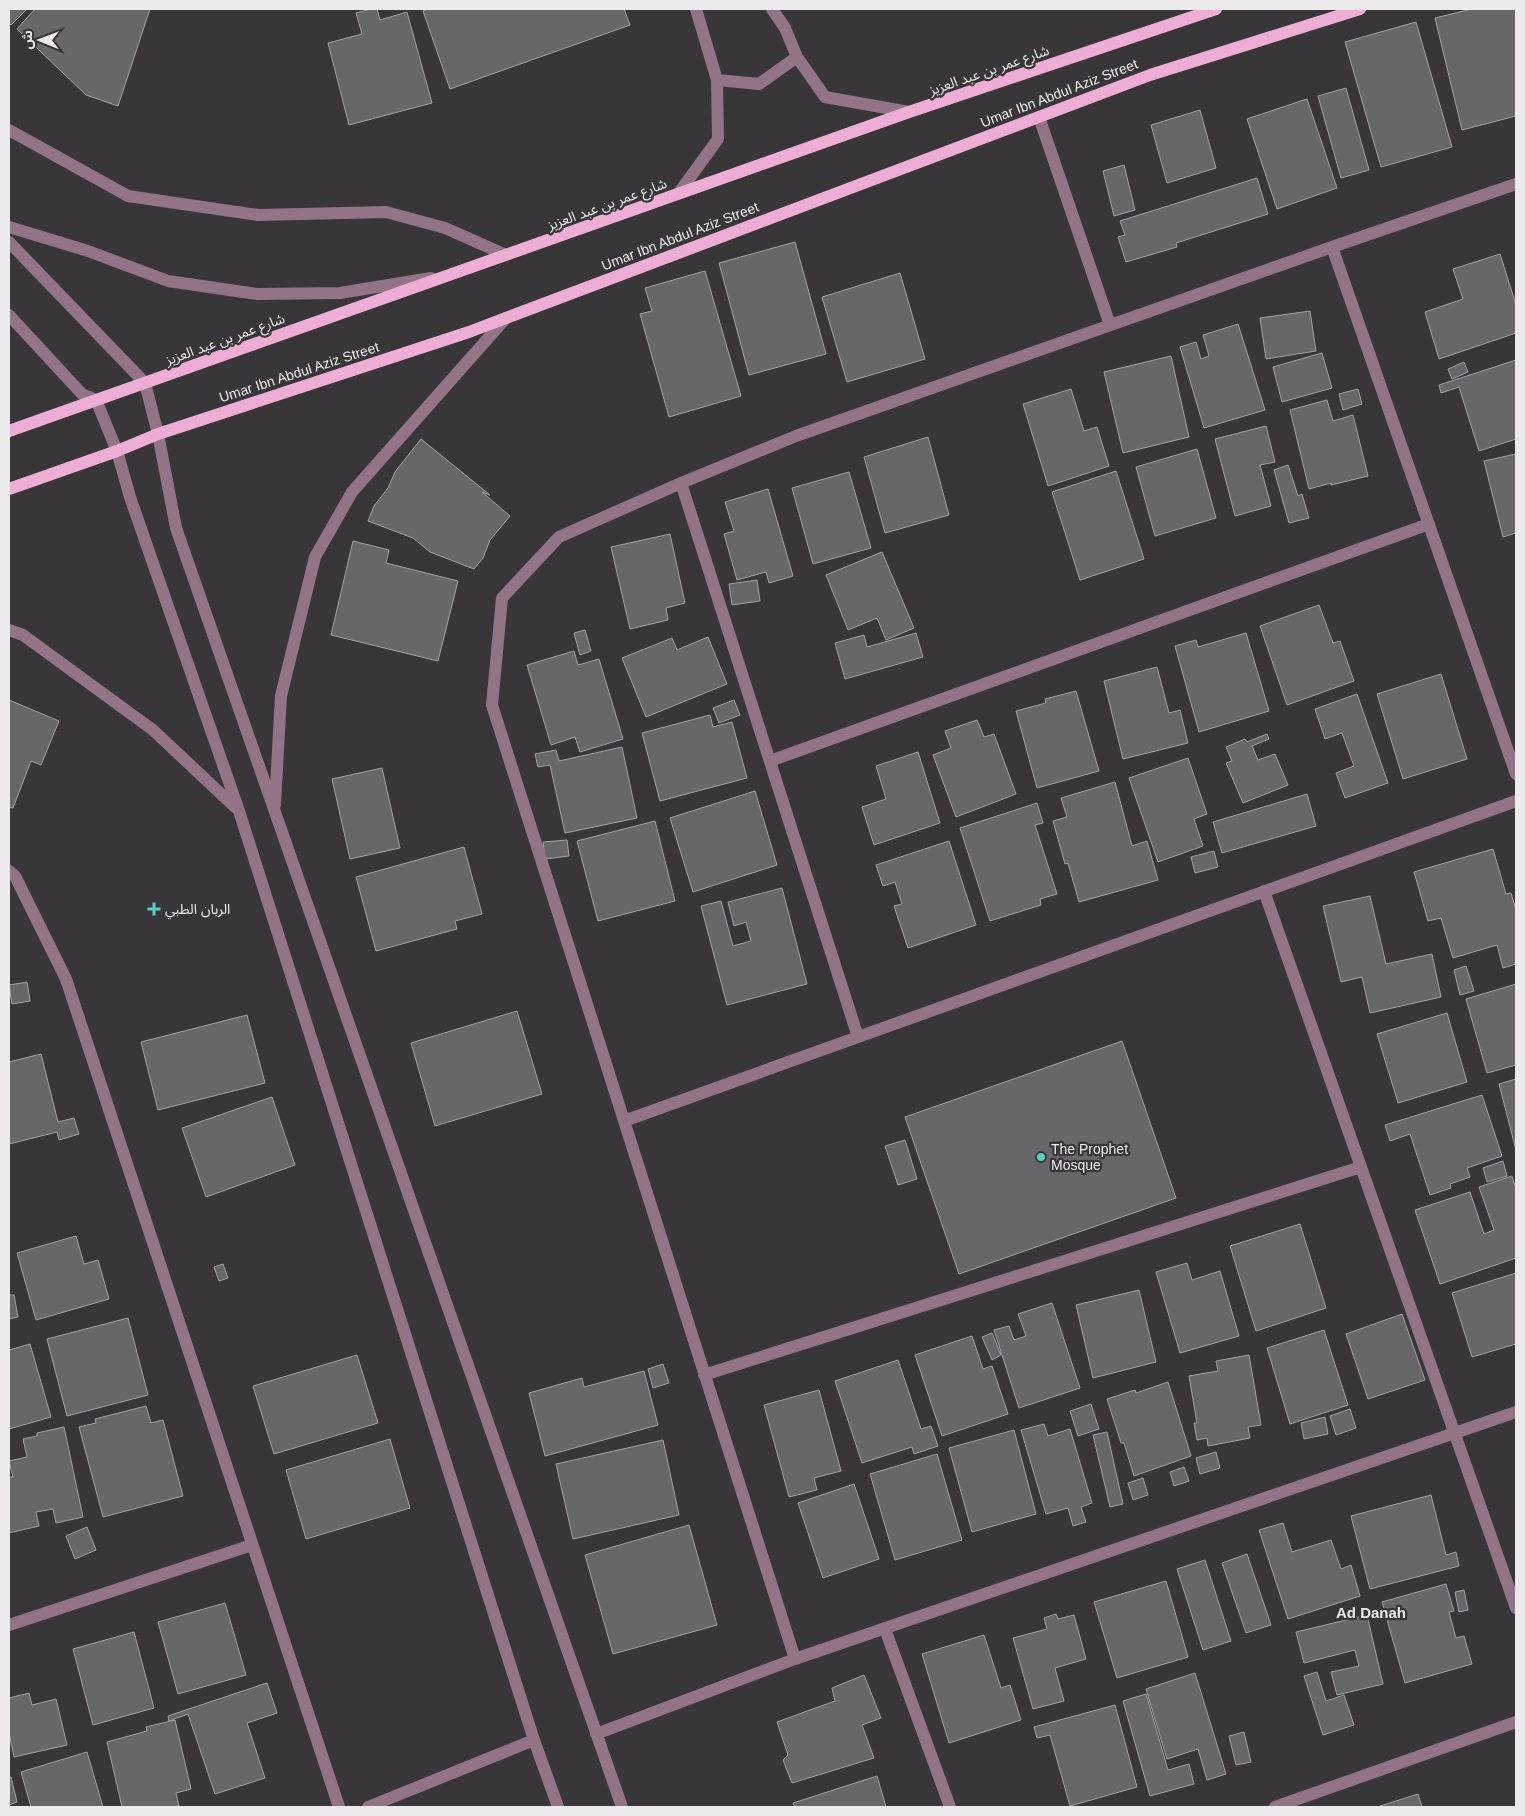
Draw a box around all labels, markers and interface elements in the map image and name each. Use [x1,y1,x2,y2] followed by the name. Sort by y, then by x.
[15,15,65,65] north arrow
[19,30,35,50] text: ش
[926,42,1052,101] street label: شارع عمر بن عبد العزيز
[978,56,1140,130] street label: Umar Ibn Abdul Aziz Street
[544,175,670,236] street label: شارع عمر بن عبد العزيز
[599,199,761,273] street label: Umar Ibn Abdul Aziz Street
[162,310,288,371] street label: شارع عمر بن عبد العزيز
[217,339,381,405] street label: Umar Ibn Abdul Aziz Street
[165,901,230,920] place label: الربان الطبي
[147,902,161,916] marker: الربان الطبي
[1051,1141,1128,1173] place label: The Prophet Mosque
[1035,1151,1047,1163] marker: The Prophet Mosque
[1336,1604,1406,1621] district label: Ad Danah

